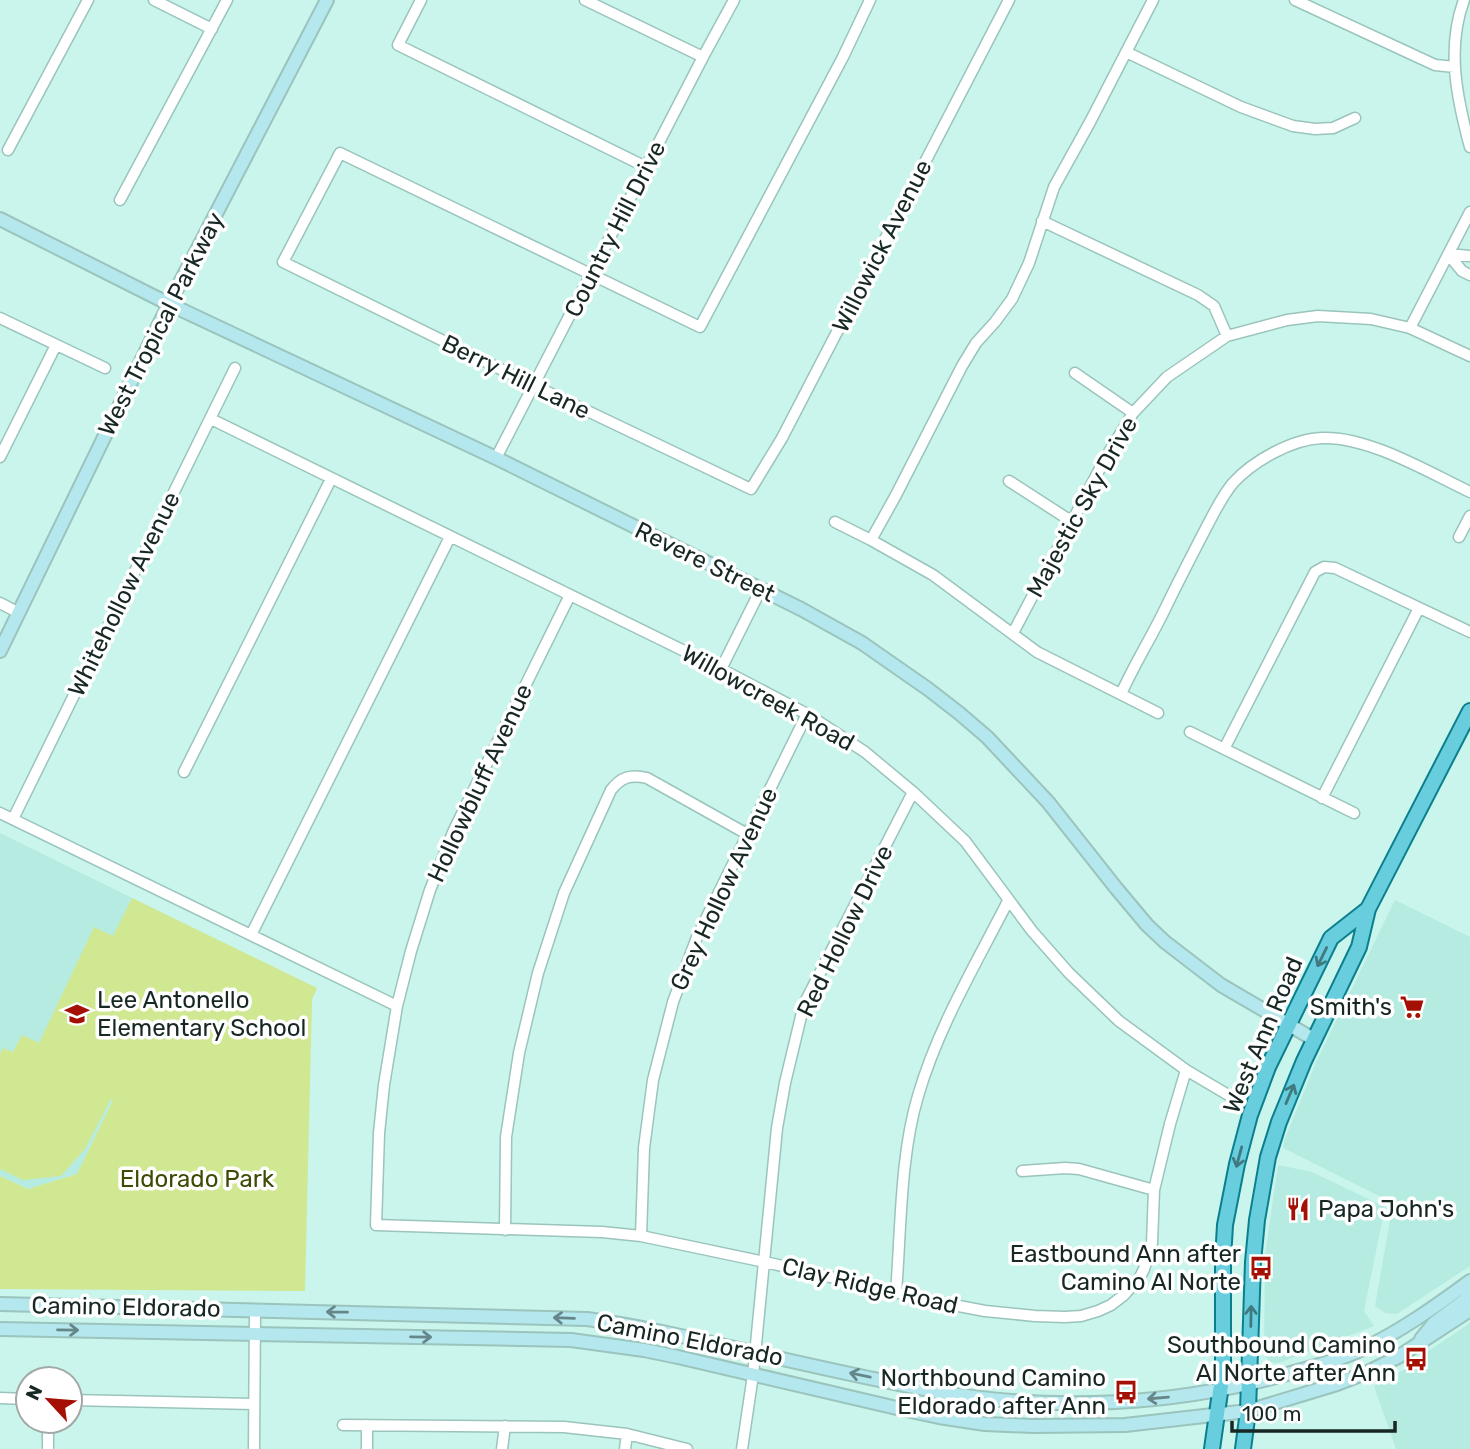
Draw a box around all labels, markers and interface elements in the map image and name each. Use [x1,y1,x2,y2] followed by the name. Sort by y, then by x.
[559,136,671,322] street label: Country Hill Drive
[826,155,938,337] street label: Willowick Avenue
[92,208,230,440] street label: West Tropical Parkway
[437,329,595,425] street label: Berry Hill Lane
[1021,412,1143,602] street label: Majestic Sky Drive
[62,487,186,701] street label: Whitehollow Avenue
[630,516,780,608] street label: Revere Street
[677,639,859,757] street label: Willowcreek Road
[422,680,538,886] street label: Hollowbluff Avenue
[665,783,783,995] street label: Grey Hollow Avenue
[791,841,899,1021] street label: Red Hollow Drive
[1314,946,1328,967] one-way arrow
[1217,953,1309,1117] street label: West Ann Road
[97,986,306,1042] place label: Lee Antonello Elementary School
[1310,993,1392,1021] place label: Smith's
[1398,993,1426,1021] supermarket icon: Smith's
[63,1000,91,1028] school or university icon: Lee Antonello Elementary School
[1284,1083,1297,1105] one-way arrow
[1232,1145,1245,1168] one-way arrow
[120,1165,275,1193] park label: Eldorado Park
[1284,1195,1312,1223] restaurant icon: Papa John's
[1318,1195,1454,1223] place label: Papa John's
[1010,1240,1241,1296] place label: Eastbound Ann after Camino Al Norte
[779,1252,961,1320] street label: Clay Ridge Road
[1247,1254,1275,1282] bus stop icon: Eastbound Ann after Camino Al Norte
[31,1291,221,1323] street label: Camino Eldorado
[326,1305,349,1319] one-way arrow
[1245,1305,1258,1328] one-way arrow
[594,1308,786,1372] street label: Camino Eldorado
[553,1312,576,1325] one-way arrow
[56,1323,79,1337] one-way arrow
[409,1330,432,1344] one-way arrow
[1167,1331,1396,1387] place label: Southbound Camino Al Norte after Ann
[1402,1345,1430,1373] bus stop icon: Southbound Camino Al Norte after Ann
[881,1364,1106,1420] place label: Northbound Camino Eldorado after Ann
[14,1365,84,1435] north arrow
[849,1367,872,1381] one-way arrow
[1112,1378,1140,1406] bus stop icon: Northbound Camino Eldorado after Ann
[21,1382,48,1404] text: N
[1232,1390,1395,1434] scale bar
[1147,1392,1170,1405] one-way arrow
[1242,1401,1301,1426] text: 100 m

